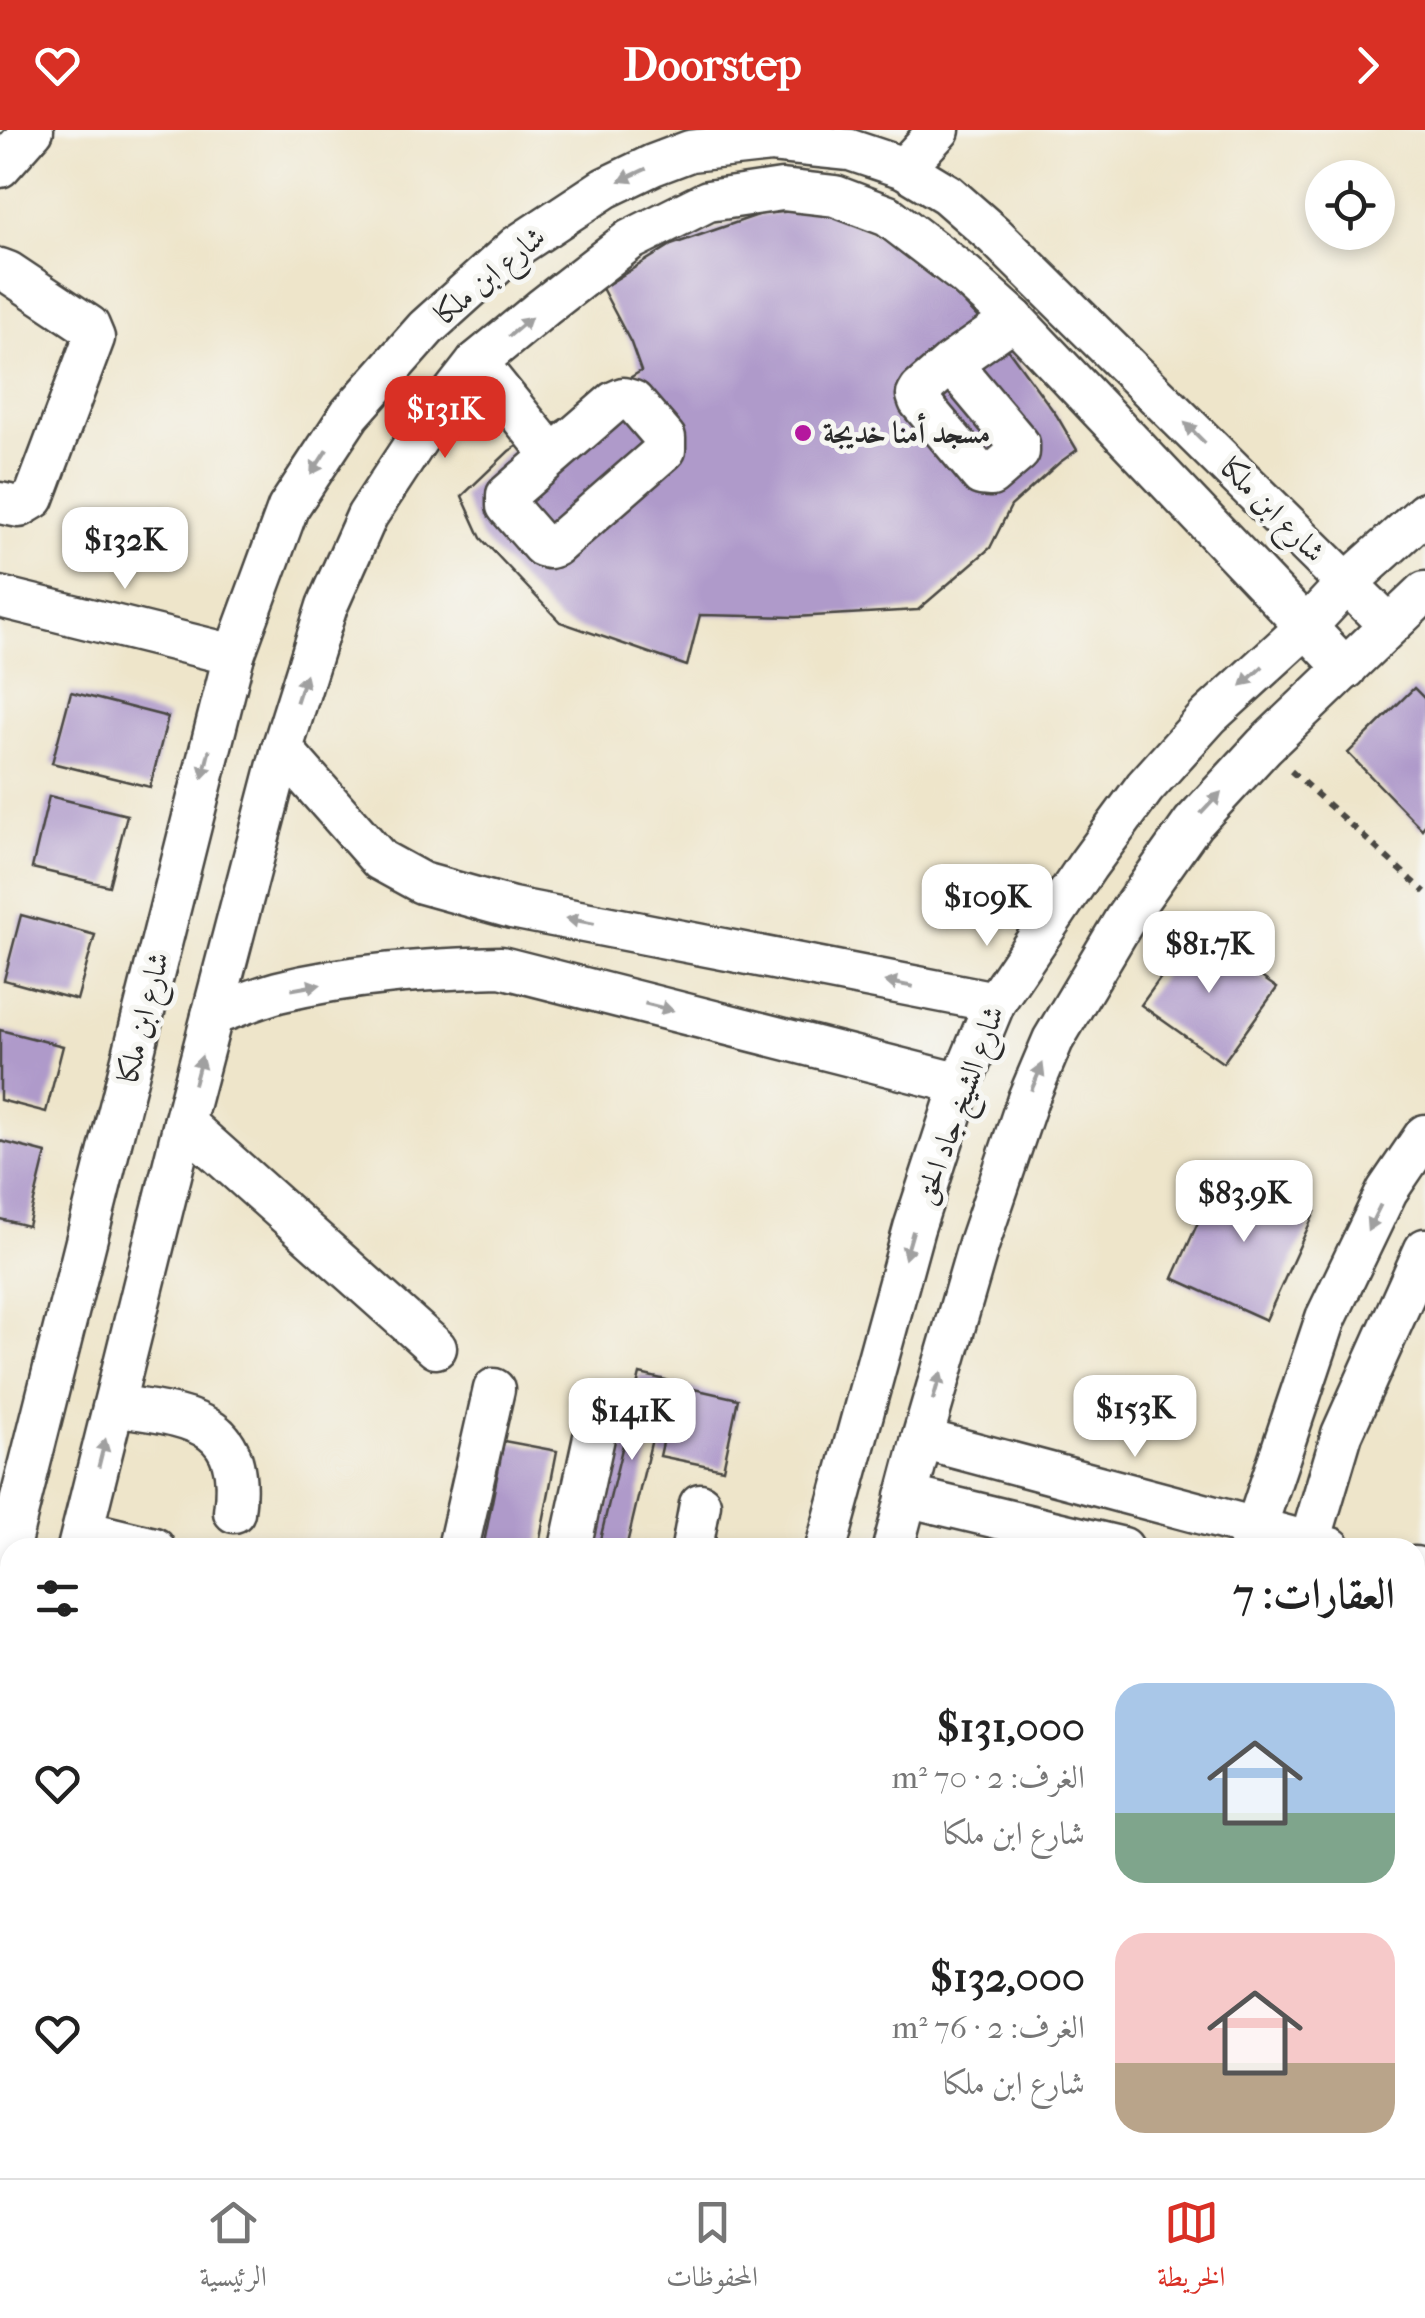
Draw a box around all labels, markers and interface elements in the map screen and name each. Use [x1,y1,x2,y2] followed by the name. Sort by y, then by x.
[30,38,85,93] icon: heart
[1340,38,1395,93] icon: forward
[623,39,802,92] text: Doorstep
[1305,160,1395,250] map controls
[1305,160,1395,250] button: locate
[618,166,647,183] one-way arrow
[428,219,557,337] street label: شارع ابن ملكا
[508,317,533,338] one-way arrow
[375,376,515,461] pin: $131K
[407,390,483,427] text: $131K
[823,412,991,451] place label: مسجد أمنا خديجة
[792,422,814,444] marker: مسجد أمنا خديجة
[1184,422,1208,445] one-way arrow
[310,448,328,475] one-way arrow
[1208,451,1332,575] street label: شارع ابن ملكا
[55,507,195,592] pin: $132K
[84,521,166,558] text: $132K
[1240,664,1264,687] one-way arrow
[294,673,309,703] one-way arrow
[198,749,214,780] one-way arrow
[1199,792,1222,816] one-way arrow
[917,864,1057,949] pin: $109K
[944,878,1030,915] text: $109K
[1128,911,1290,996] pin: $81.7K
[564,913,595,929] one-way arrow
[1165,925,1253,962] text: $81.7K
[110,948,183,1088] street label: شارع ابن ملكا
[883,975,914,991] one-way arrow
[290,979,322,994] one-way arrow
[644,1000,675,1015] one-way arrow
[907,1001,1020,1212] street label: شارع الشيخ جاد الحق
[191,1054,206,1085] one-way arrow
[1029,1062,1045,1092] one-way arrow
[1163,1160,1325,1245] pin: $83.9K
[1198,1174,1290,1211] text: $83.9K
[1366,1203,1383,1232] one-way arrow
[901,1230,916,1261] one-way arrow
[930,1370,945,1401] one-way arrow
[1065,1375,1205,1460] pin: $153K
[562,1378,702,1463] pin: $141K
[1095,1389,1175,1426] text: $153K
[591,1392,673,1429] text: $141K
[95,1437,110,1468] one-way arrow
[1233,1570,1395,1619] text: العقارات: 7
[30,1571,85,1626] icon: filters
[936,1703,1085,1752] text: $131,000
[1195,1723,1315,1843] icon: home
[30,1756,85,1811] icon: heart
[892,1759,1085,1796] text: الغرف: 2 · 70 m²
[943,1815,1085,1852] text: شارع ابن ملكا
[930,1953,1085,2002] text: $132,000
[1195,1973,1315,2093] icon: home
[30,2006,85,2061] icon: heart
[892,2009,1085,2046] text: الغرف: 2 · 76 m²
[943,2065,1085,2102] text: شارع ابن ملكا
[200,2195,267,2304] tab: الرئيسية
[666,2195,758,2304] tab: المحفوظات
[1157,2195,1225,2304] tab: الخريطة

